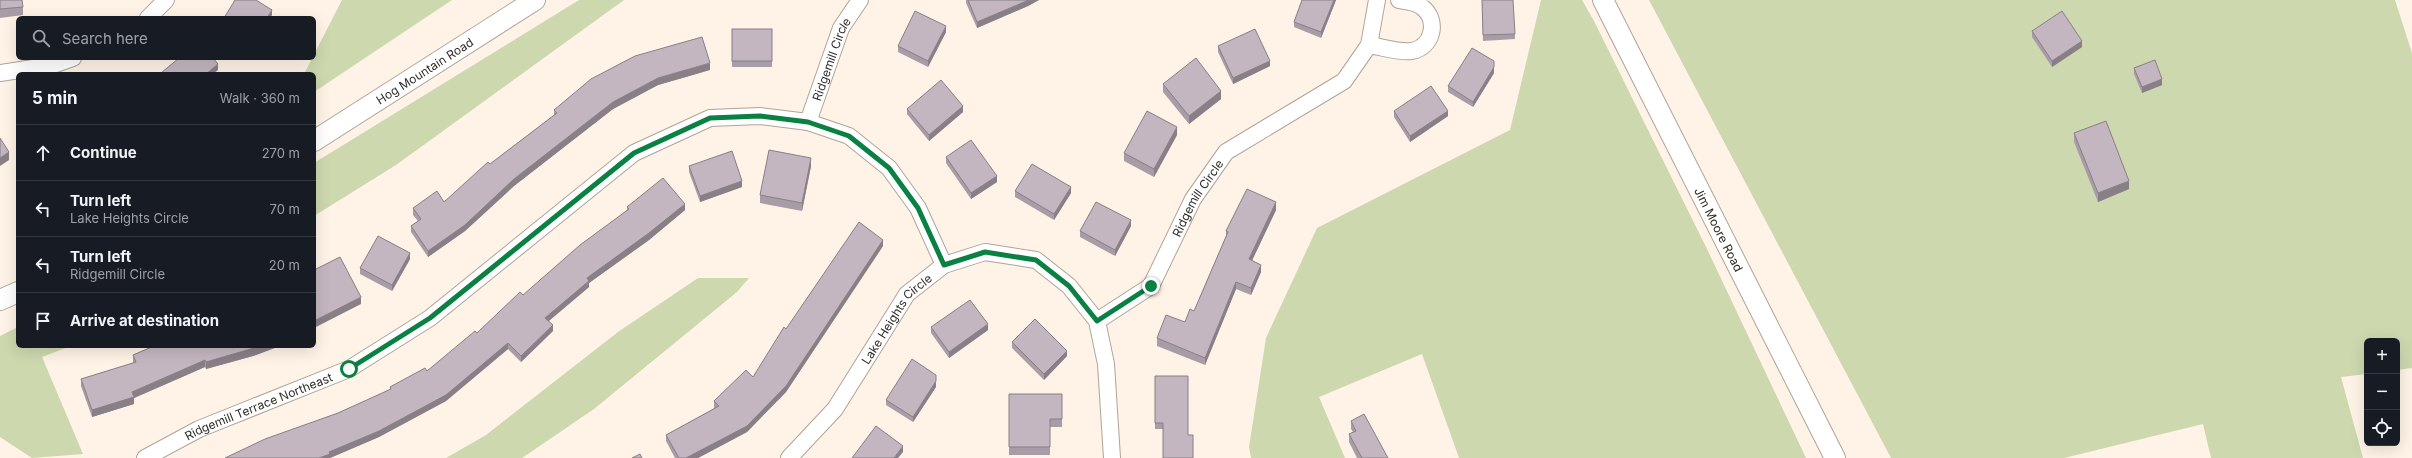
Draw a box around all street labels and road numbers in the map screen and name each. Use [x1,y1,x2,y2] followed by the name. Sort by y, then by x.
[809,14,854,103] street label: Ridgemill Circle
[373,34,476,107] street label: Hog Mountain Road
[1168,156,1226,239] street label: Ridgemill Circle
[1692,185,1747,274] street label: Jim Moore Road
[858,270,934,366] street label: Lake Heights Circle
[182,369,334,443] street label: Ridgemill Terrace Northeast

